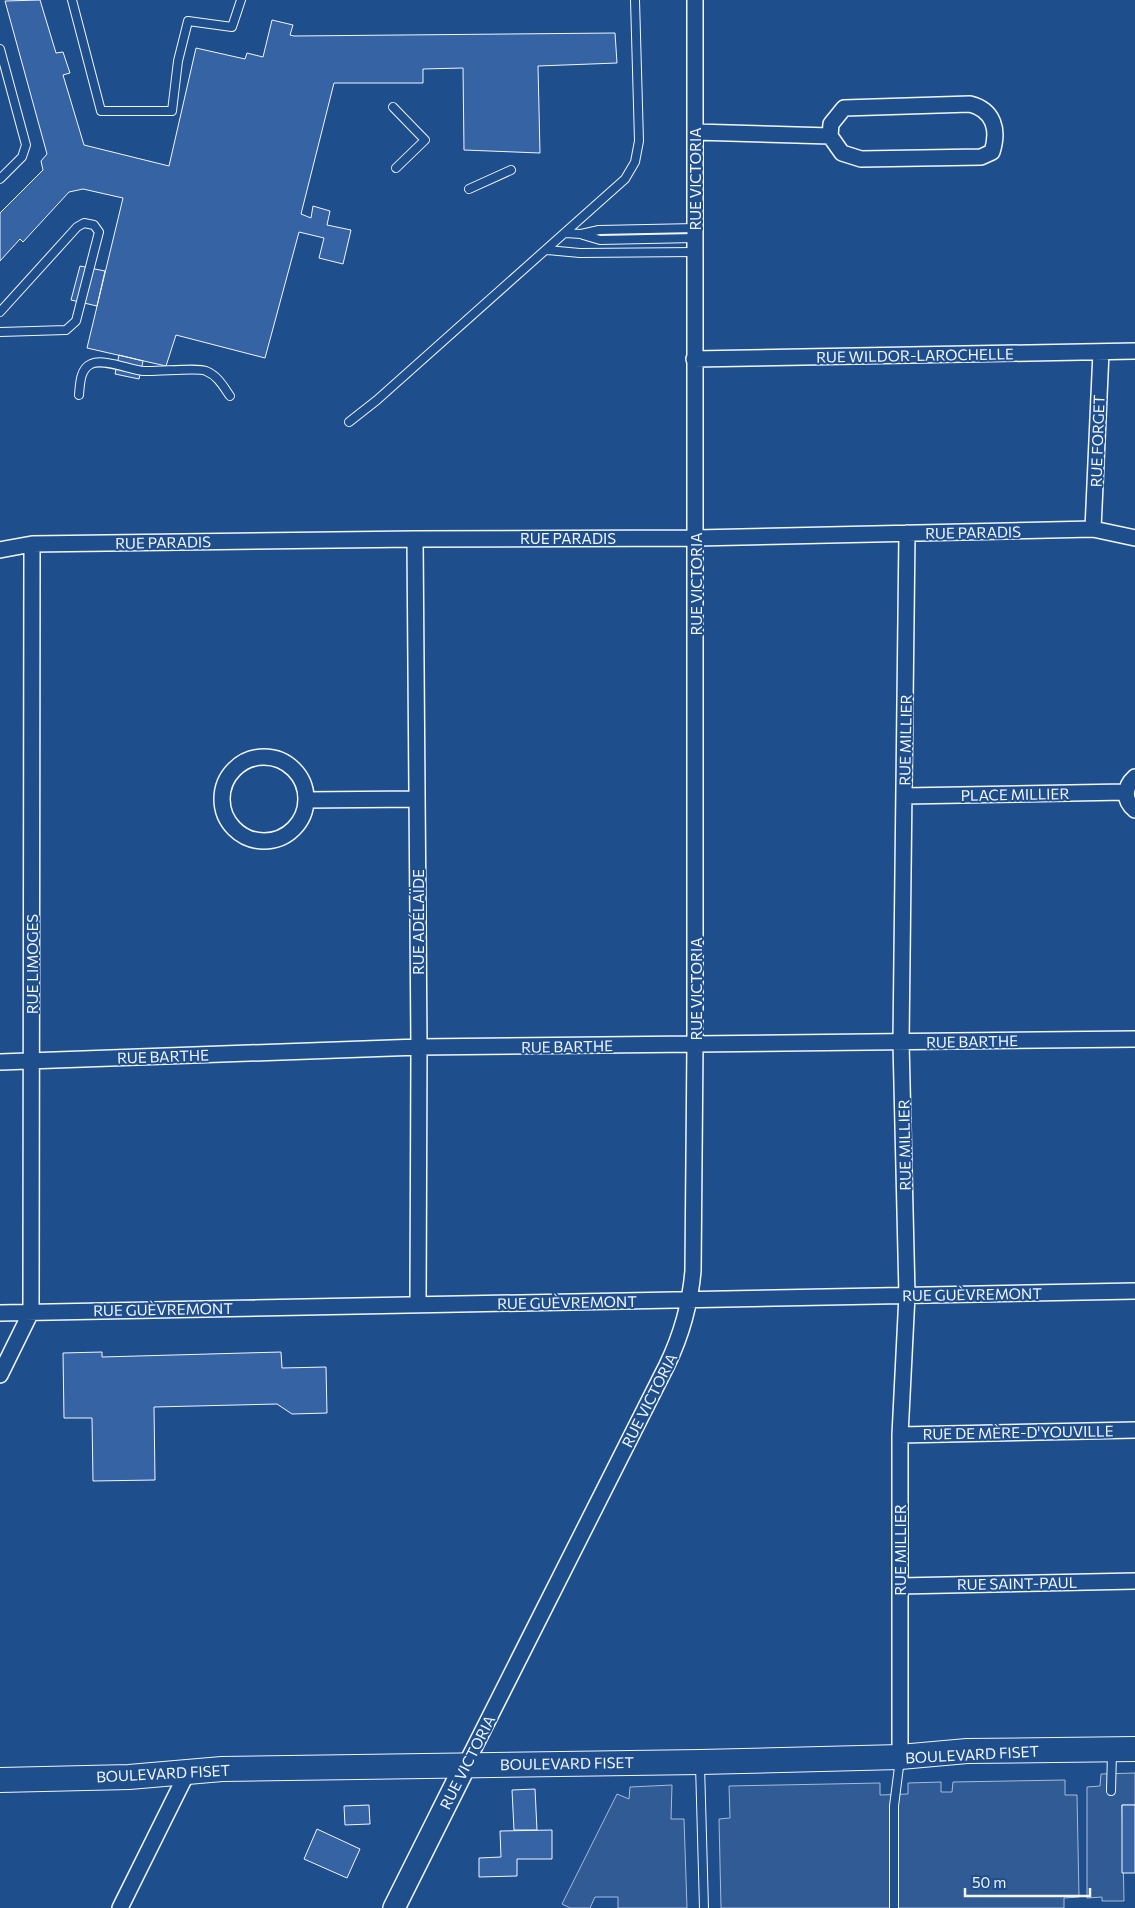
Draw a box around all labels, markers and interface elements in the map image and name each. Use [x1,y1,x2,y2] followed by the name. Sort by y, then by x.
[686,127,704,231] street label: RUE VICTORIA
[816,344,1014,366] street label: RUE WILDOR-LAROCHELLE
[1086,394,1108,488] street label: RUE FORGET
[925,522,1021,542] street label: RUE PARADIS
[520,529,616,547] street label: RUE PARADIS
[115,532,211,552] street label: RUE PARADIS
[687,532,705,636] street label: RUE VICTORIA
[895,694,915,786] street label: RUE MILLIER
[960,784,1070,804] street label: PLACE MILLIER
[408,869,427,975] street label: RUE ADÉLAÏDE
[23,914,41,1014] street label: RUE LIMOGES
[687,937,705,1041] street label: RUE VICTORIA
[926,1031,1018,1051] street label: RUE BARTHE
[521,1036,613,1056] street label: RUE BARTHE
[117,1045,209,1067] street label: RUE BARTHE
[894,1099,914,1191] street label: RUE MILLIER
[902,1283,1042,1304] street label: RUE GUÈVREMONT
[497,1291,637,1312] street label: RUE GUÈVREMONT
[93,1298,233,1319] street label: RUE GUÈVREMONT
[618,1350,680,1450] street label: RUE VICTORIA
[922,1420,1114,1443] street label: RUE DE MÈRE-D'YOUVILLE
[891,1504,909,1596] street label: RUE MILLIER
[957,1573,1078,1593] street label: RUE SAINT-PAUL
[436,1712,498,1812] street label: RUE VICTORIA
[905,1741,1040,1766] street label: BOULEVARD FISET
[500,1753,635,1773] street label: BOULEVARD FISET
[96,1760,231,1785] street label: BOULEVARD FISET
[965,1866,1090,1898] scale bar
[972,1873,1006,1891] text: 50 m

